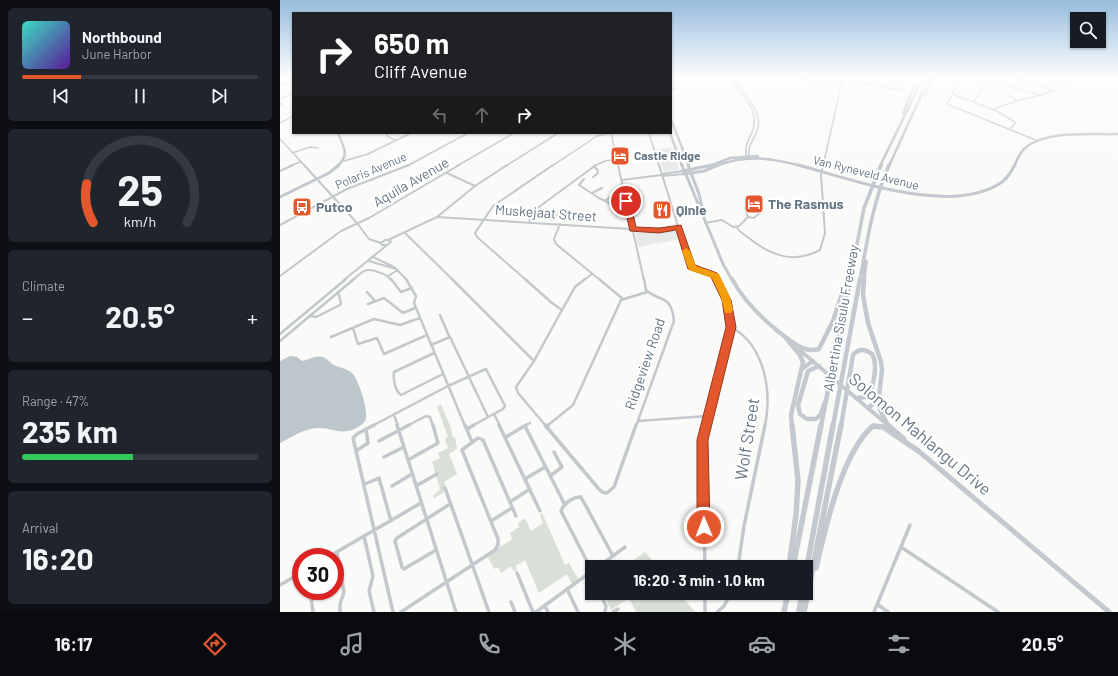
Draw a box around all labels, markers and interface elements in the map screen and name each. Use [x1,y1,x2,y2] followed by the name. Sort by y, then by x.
[1070,12,1106,48] map controls
[1070,12,1106,48] button: search
[374,26,449,60] text: 650 m
[82,28,162,46] text: Northbound
[308,28,360,80] icon: right
[82,46,152,62] text: June Harbor
[374,60,467,82] text: Cliff Avenue
[50,85,72,107] icon: previous
[129,85,151,107] icon: pause
[208,85,230,107] icon: next
[429,104,451,126] icon: left
[471,104,493,126] icon: ahead
[513,104,535,126] icon: right
[609,145,631,167] hotel icon: Castle Ridge
[634,148,701,162] place label: Castle Ridge
[333,149,408,191] street label: Polaris Avenue
[812,152,921,192] street label: Van Ryneveld Avenue
[370,153,452,210] street label: Aquila Avenue
[117,164,163,214] text: 25
[609,184,643,218] pin
[615,190,637,212] icon: arrive
[743,193,765,215] hotel icon: The Rasmus
[768,195,844,212] place label: The Rasmus
[291,196,313,218] bus stop icon: Putco
[316,198,353,215] place label: Putco
[651,199,673,221] restaurant icon: Qinle
[494,200,598,225] street label: Muskejaat Street
[676,201,707,218] place label: Qinle
[124,213,156,230] text: km/h
[819,243,862,393] street label: Albertina Sisulu Freeway
[22,278,65,294] text: Climate
[105,298,175,334] text: 20.5°
[22,304,33,330] text: −
[247,304,258,330] text: +
[621,316,668,412] street label: Ridgeview Road
[846,368,996,499] street label: Solomon Mahlangu Drive
[22,393,89,409] text: Range · 47%
[730,396,762,481] street label: Wolf Street
[22,413,118,449] text: 235 km
[683,506,725,548] position arrow
[22,520,58,536] text: Arrival
[22,540,94,576] text: 16:20
[292,548,344,600] speed limit sign: 30
[633,571,765,589] text: 16:20 · 3 min · 1.0 km
[201,630,229,658] icon: directions
[338,630,366,658] icon: music
[475,630,503,658] icon: phone
[611,630,639,658] icon: climate
[748,630,776,658] icon: car
[885,630,913,658] icon: filters
[54,633,92,655] text: 16:17
[1022,633,1064,655] text: 20.5°

